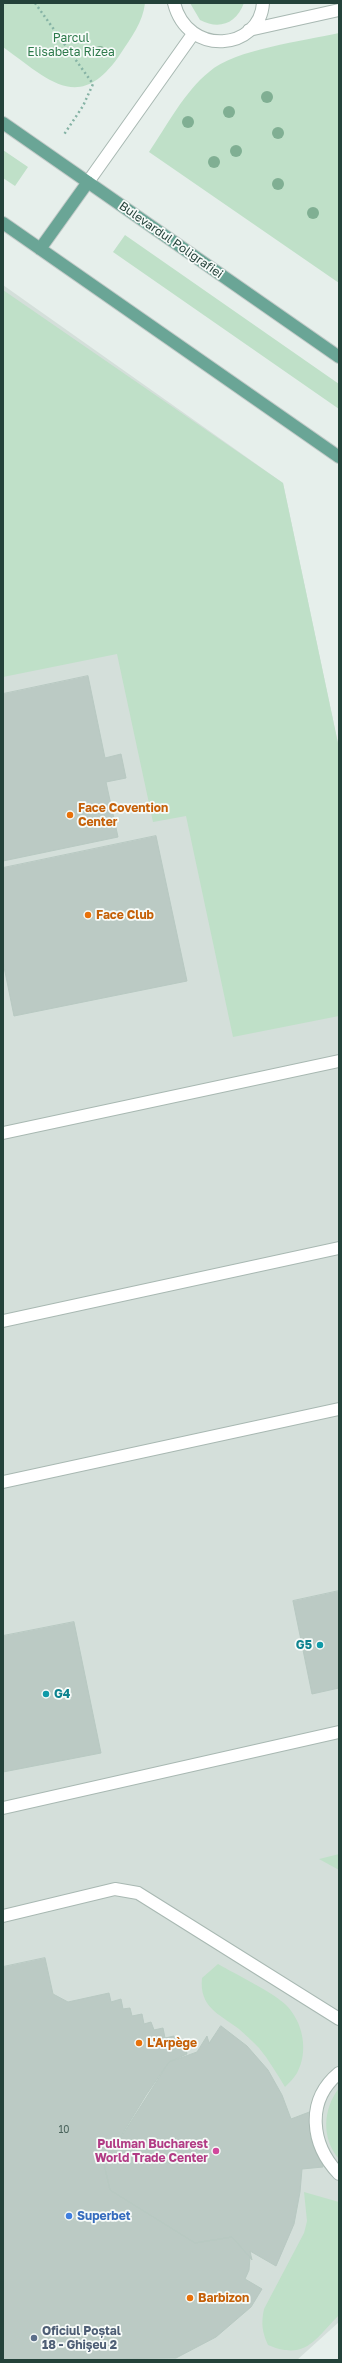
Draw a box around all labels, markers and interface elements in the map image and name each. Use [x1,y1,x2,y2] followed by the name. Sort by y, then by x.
[27,31,115,59] park label: Parcul Elisabeta Rizea
[116,199,226,281] street label: Bulevardul Poligrafiei
[78,801,168,829] place label: Face Covention Center
[65,810,75,820] marker: Face Covention Center
[96,908,154,922] place label: Face Club
[83,910,93,920] marker: Face Club
[296,1638,312,1652] place label: G5
[315,1640,325,1650] marker: G5
[54,1687,70,1701] place label: G4
[41,1689,51,1699] marker: G4
[147,2036,197,2050] place label: L'Arpège
[134,2038,144,2048] marker: L'Arpège
[58,2124,70,2136] house number: 10
[95,2137,208,2165] place label: Pullman Bucharest World Trade Center
[211,2146,221,2156] marker: Pullman Bucharest World Trade Center
[77,2209,131,2223] place label: Superbet
[64,2211,74,2221] marker: Superbet
[198,2291,249,2305] place label: Barbizon
[185,2293,195,2303] marker: Barbizon
[42,2324,121,2352] place label: Oficiul Poștal 18 - Ghişeu 2
[29,2333,39,2343] marker: Oficiul Poștal 18 - Ghişeu 2

